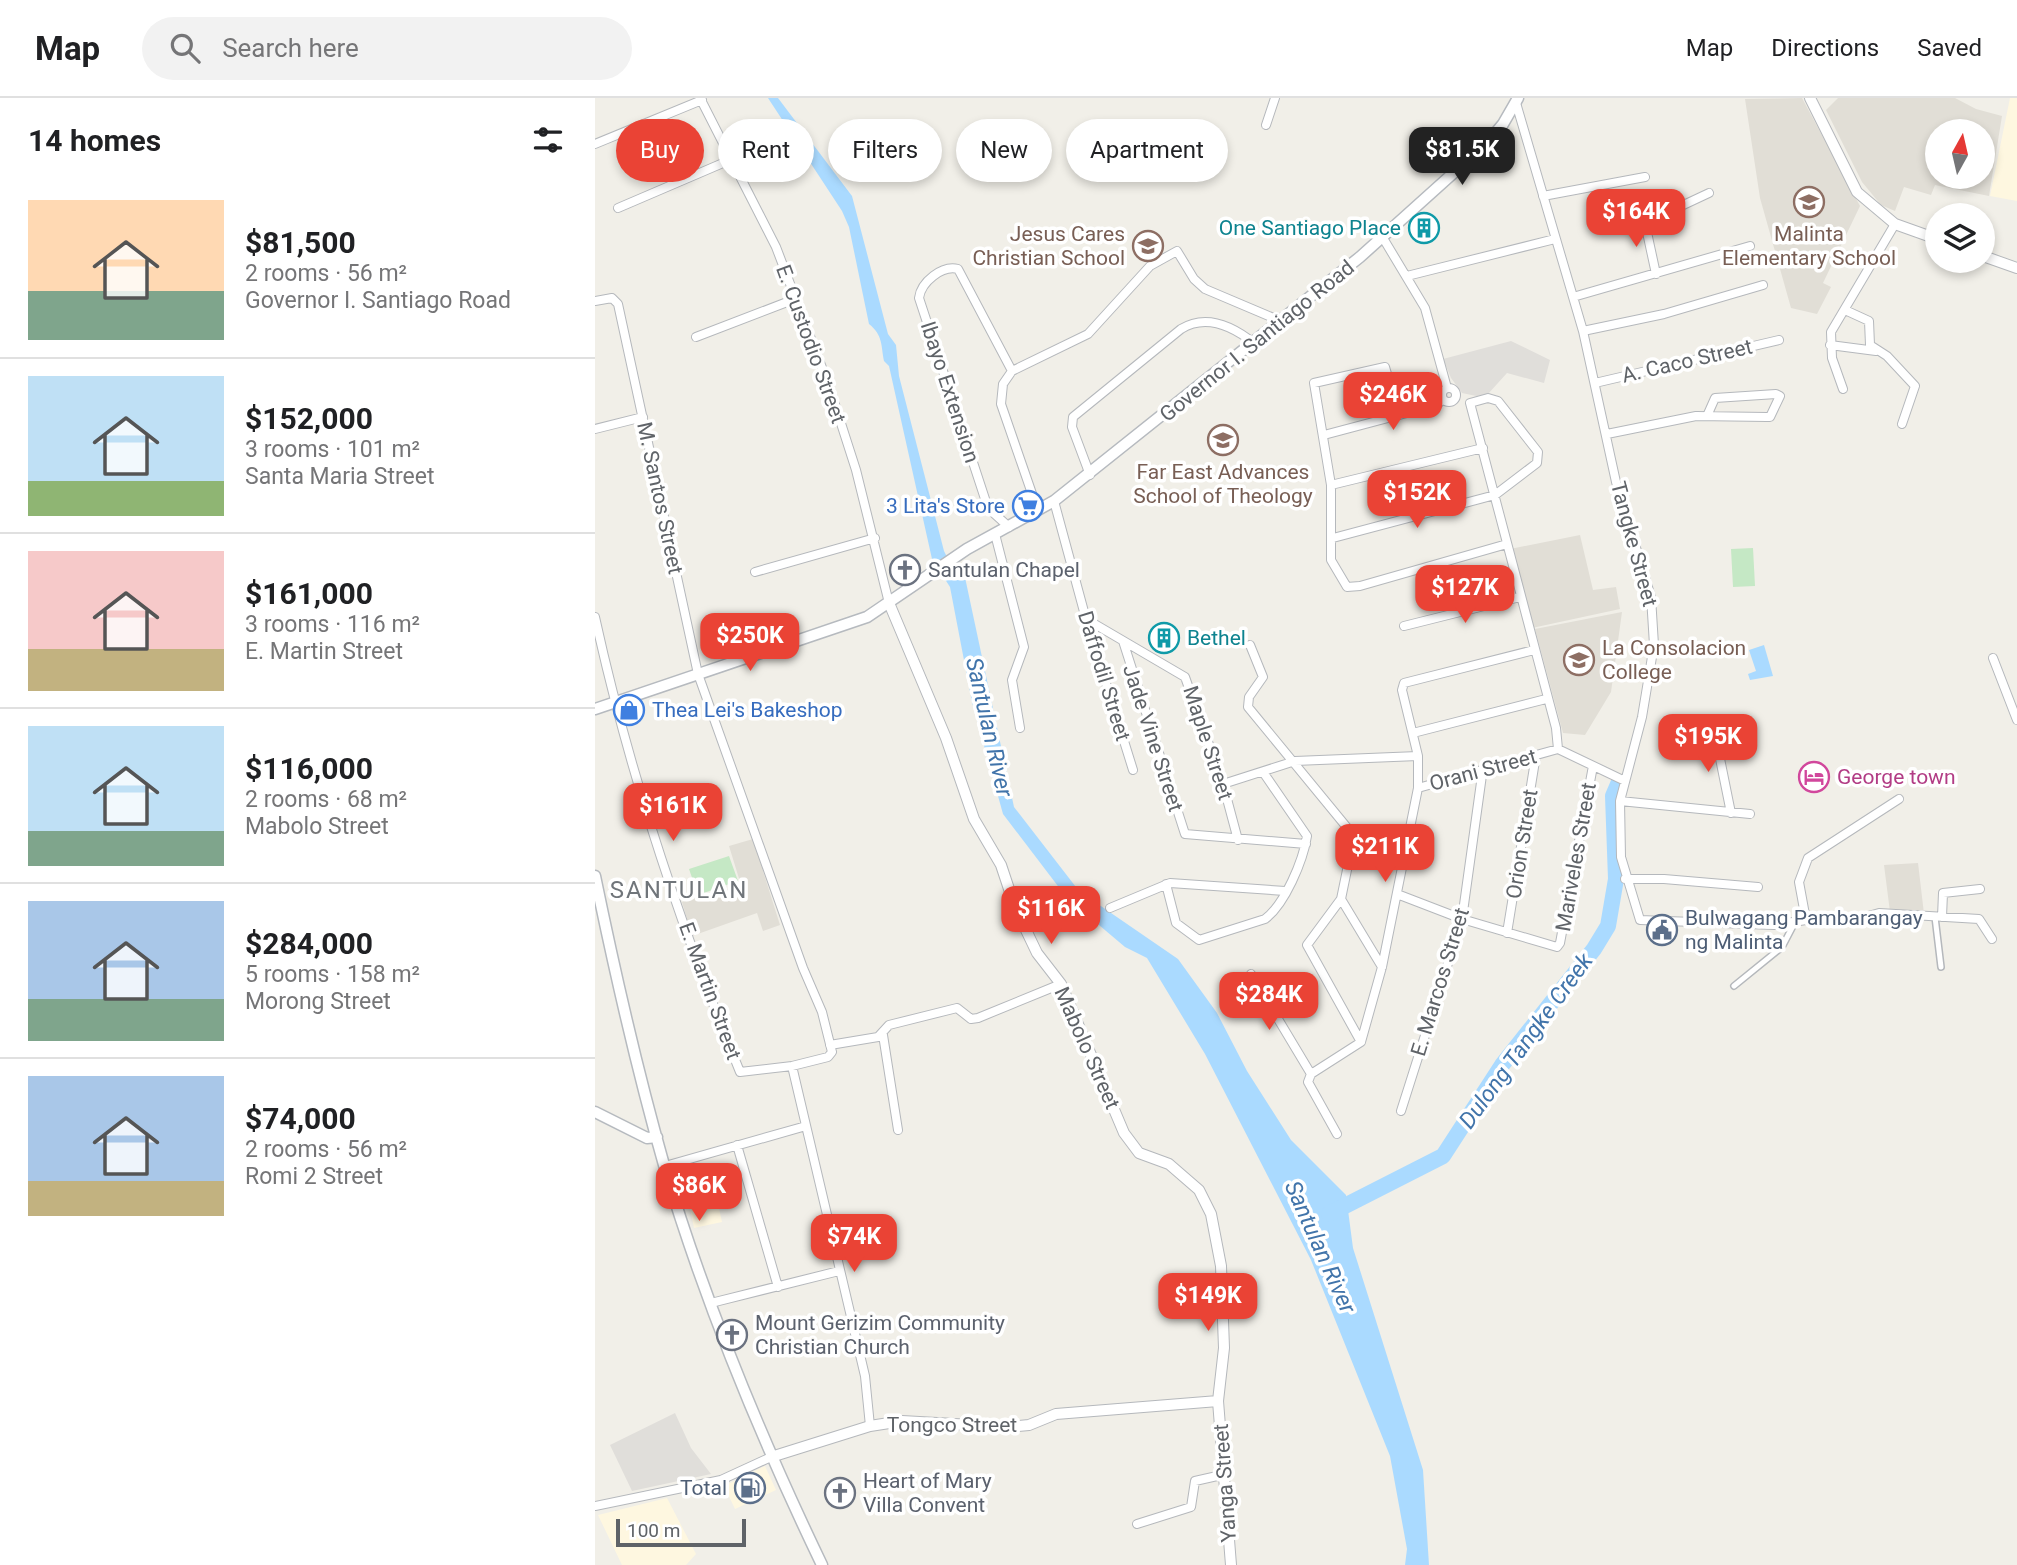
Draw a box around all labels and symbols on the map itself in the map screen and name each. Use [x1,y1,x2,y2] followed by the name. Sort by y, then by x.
[1925,119,1995,189] north arrow
[1405,127,1519,187] pin: $81.5K
[1792,185,1826,219] school or university icon: Malinta Elementary School
[1587,190,1685,249] pin: $164K
[1407,211,1441,245] building icon: One Santiago Place
[1219,216,1401,240] place label: One Santiago Place
[972,222,1125,270] place label: Jesus Cares Christian School
[1722,222,1896,270] place label: Malinta Elementary School
[1131,229,1165,263] school or university icon: Jesus Cares Christian School
[1155,255,1359,427] street label: Governor I. Santiago Road
[771,261,851,427] street label: E. Custodio Street
[916,318,984,466] street label: Ibayo Extension
[1619,334,1755,388] street label: A. Caco Street
[1344,372,1442,432] pin: $246K
[632,420,688,576] street label: M. Santos Street
[1206,423,1240,457] school or university icon: Far East Advances School of Theology
[1133,460,1313,508] place label: Far East Advances School of Theology
[1368,470,1466,530] pin: $152K
[1606,479,1662,609] street label: Tangke Street
[1011,489,1045,523] supermarket icon: 3 Lita's Store
[886,494,1005,518] place label: 3 Lita's Store
[888,553,922,587] church icon: Santulan Chapel
[928,558,1080,582] place label: Santulan Chapel
[1416,566,1514,625] pin: $127K
[1073,608,1135,744] street label: Daffodil Street
[701,614,799,673] pin: $250K
[1147,621,1181,655] building icon: Bethel
[1187,626,1246,650] place label: Bethel
[1602,636,1746,684] place label: La Consolacion College
[1562,643,1596,677] school or university icon: La Consolacion College
[960,655,1018,801] water label: Santulan River
[1118,662,1188,815] street label: Jade Vine Street
[1178,683,1238,803] street label: Maple Street
[612,693,646,727] shop icon: Thea Lei's Bakeshop
[652,698,843,722] place label: Thea Lei's Bakeshop
[1659,714,1757,774] pin: $195K
[1427,744,1539,796] street label: Orani Street
[1797,760,1831,794] hotel icon: George town
[1837,765,1956,789] place label: George town
[1551,781,1601,933] street label: Mariveles Street
[624,784,722,843] pin: $161K
[1501,787,1543,901] street label: Orion Street
[1336,824,1434,884] pin: $211K
[610,876,748,904] district label: SANTULAN
[1002,886,1100,946] pin: $116K
[1406,905,1474,1059] street label: E. Marcos Street
[1685,906,1923,954] place label: Bulwagang Pambarangay ng Malinta
[1645,913,1679,947] public building icon: Bulwagang Pambarangay ng Malinta
[674,919,746,1063] street label: E. Martin Street
[1453,948,1599,1134] water label: Dulong Tangke Creek
[1220,972,1318,1032] pin: $284K
[1049,983,1125,1113] street label: Mabolo Street
[658,1164,740,1223] pin: $86K
[1279,1177,1362,1319] water label: Santulan River
[813,1214,895,1274] pin: $74K
[1159,1274,1257,1333] pin: $149K
[755,1311,1005,1359] place label: Mount Gerizim Community Christian Church
[715,1318,749,1352] church icon: Mount Gerizim Community Christian Church
[887,1413,1017,1437] street label: Tongco Street
[1209,1423,1241,1543] street label: Yanga Street
[863,1469,992,1517] place label: Heart of Mary Villa Convent
[733,1471,767,1505] fuel station icon: Total
[680,1476,727,1500] place label: Total
[823,1476,857,1510] church icon: Heart of Mary Villa Convent
[616,1516,745,1548] scale bar

